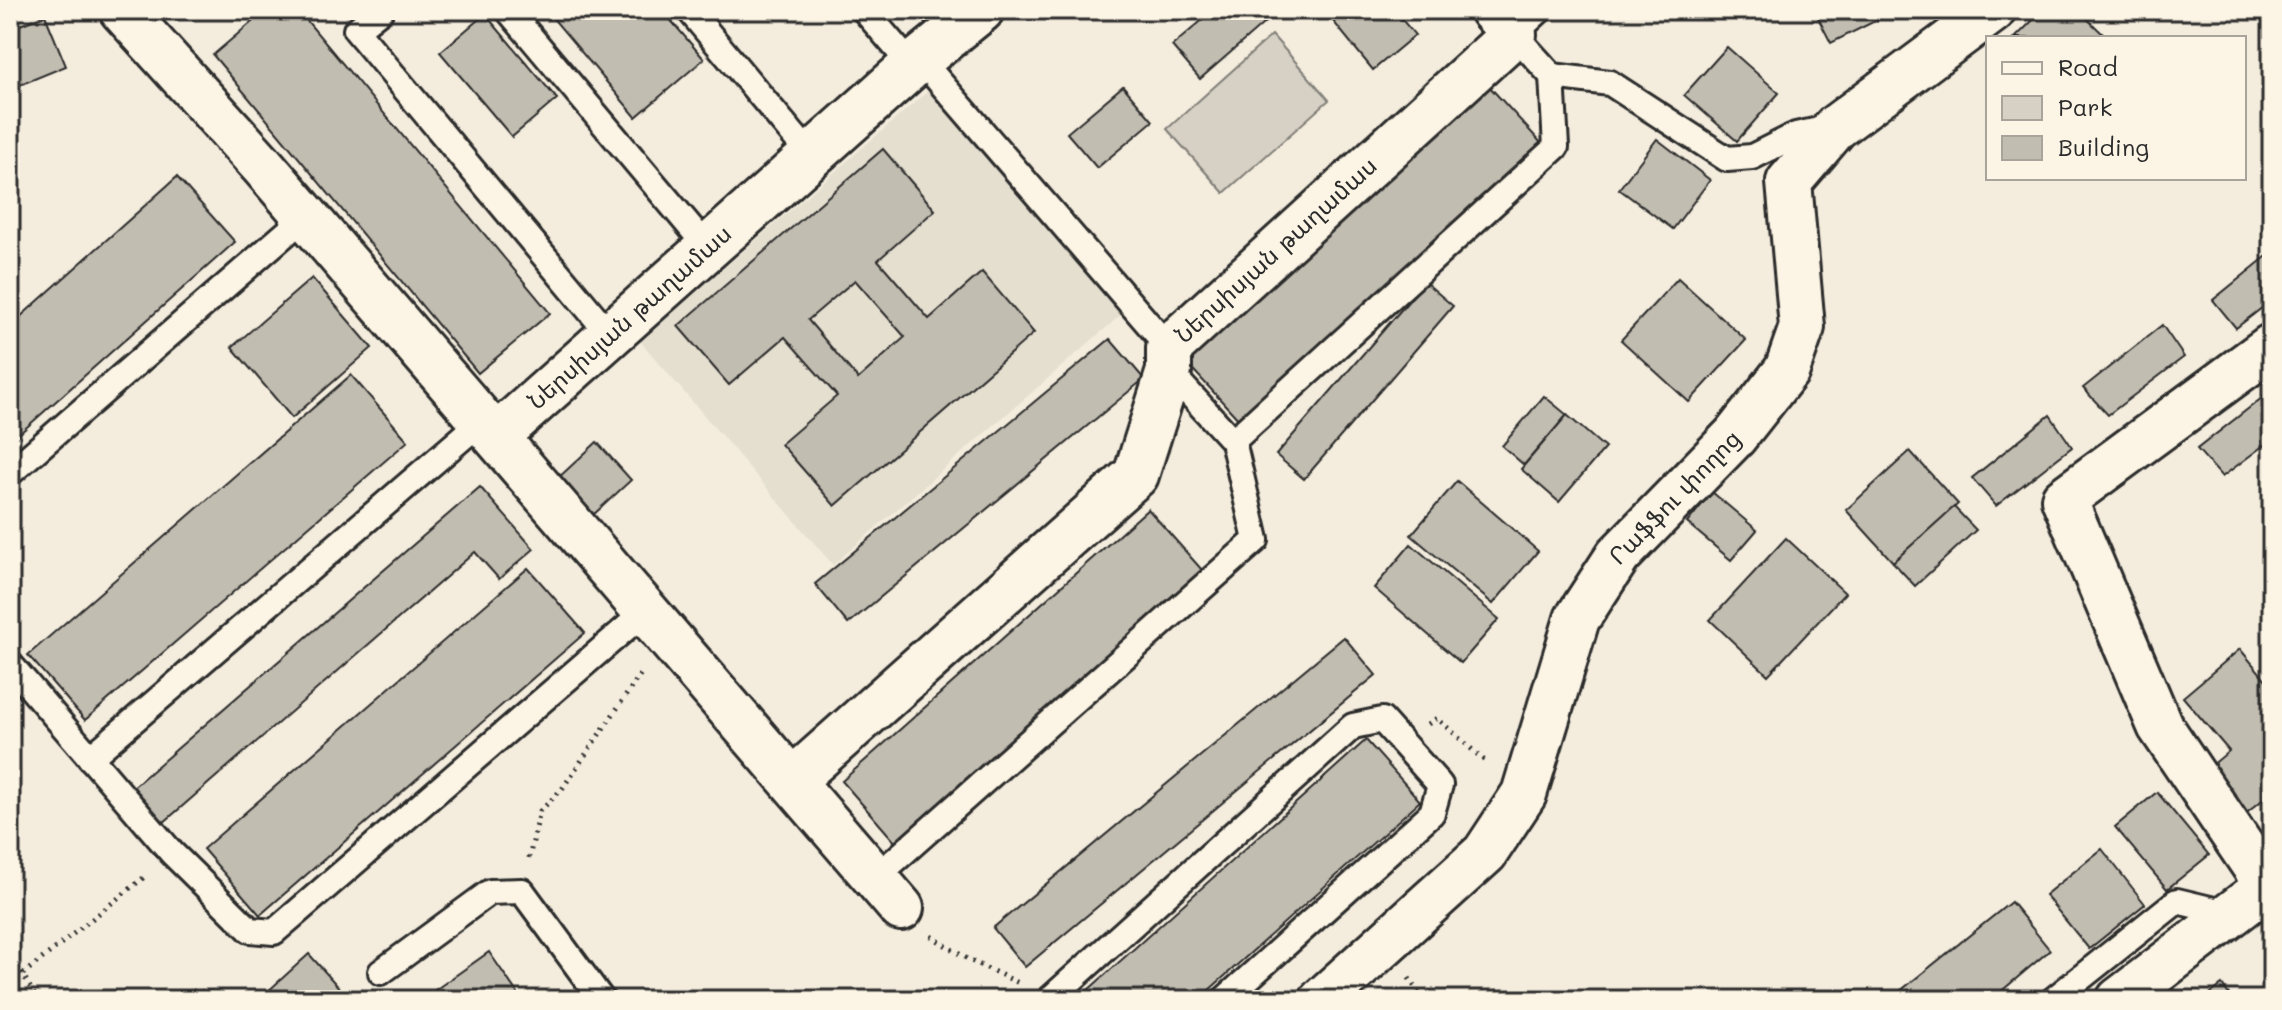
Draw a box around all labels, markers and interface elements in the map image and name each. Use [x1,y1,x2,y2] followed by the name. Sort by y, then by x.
[1986,36,2246,180] legend
[2058,51,2118,82] text: Road
[2058,91,2112,122] text: Park
[2058,131,2149,162] text: Building
[1168,149,1383,349] street label: Ներսիսյան թաղամաս
[520,217,737,415] street label: Ներսիսյան թաղամաս
[1601,422,1747,570] street label: Րաֆֆու փողոց

